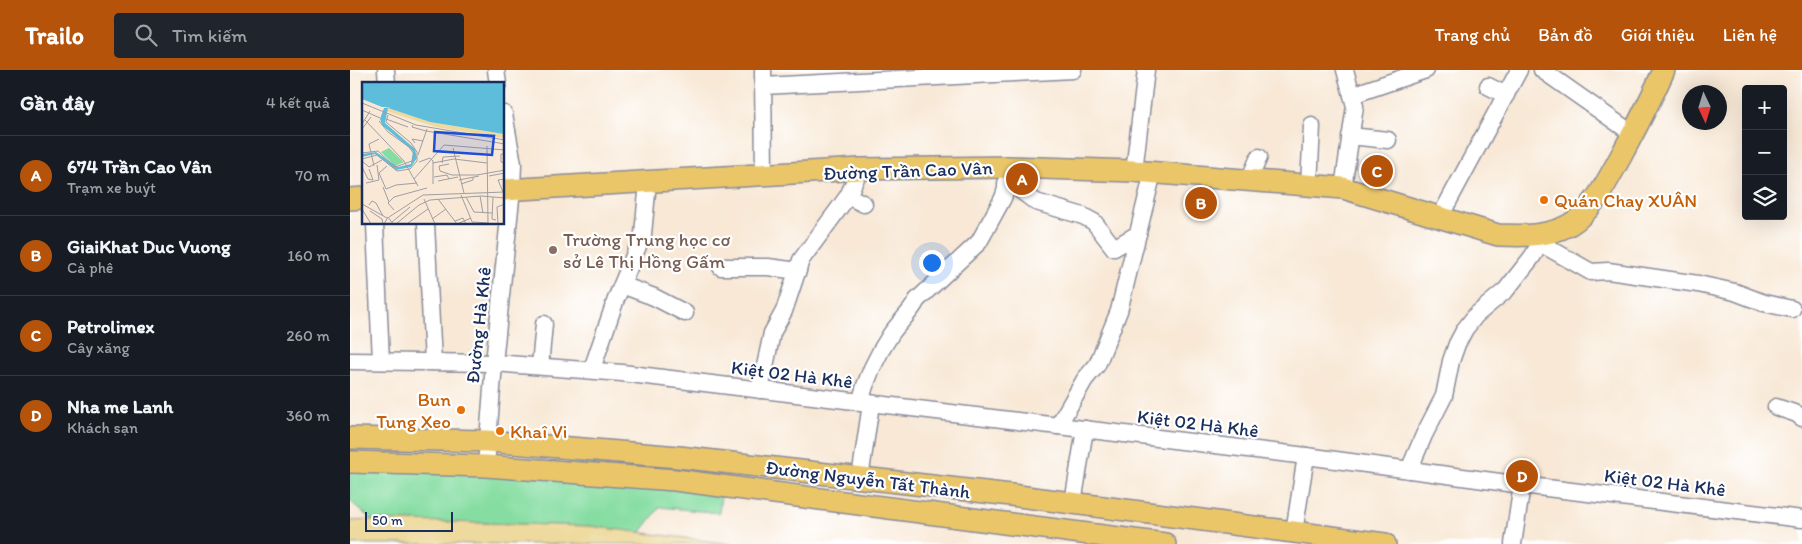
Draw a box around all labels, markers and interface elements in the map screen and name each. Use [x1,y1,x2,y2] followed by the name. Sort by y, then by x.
[114,13,464,58] search box
[25,21,84,50] text: Trailo
[132,21,160,49] icon: search
[172,24,247,47] text: Tìm kiếm
[1434,24,1510,46] text: Trang chủ
[1538,24,1593,46] text: Bản đồ
[1621,24,1695,46] text: Giới thiệu
[1723,24,1777,46] text: Liên hệ
[362,82,505,225] inset map
[1682,85,1727,130] north arrow
[1742,85,1787,220] map controls
[1742,85,1787,130] button: +
[20,90,94,115] text: Gần đây
[266,93,330,112] text: 4 kết quả
[1742,130,1787,175] button: −
[1361,152,1393,190] pin: C
[67,155,212,178] text: 674 Trần Cao Vân
[823,156,993,185] street label: Đường Trần Cao Vân
[1006,160,1038,198] pin: A
[31,166,41,185] text: A
[295,166,330,185] text: 70 m
[1742,175,1787,220] button: layers
[67,178,156,197] text: Trạm xe buýt
[1185,184,1217,222] pin: B
[1554,189,1697,212] place label: Quán Chay XUÂN
[1538,194,1550,206] marker: Quán Chay XUÂN
[563,228,730,273] place label: Trường Trung học cơ sở Lê Thị Hồng Gấm
[67,235,231,258] text: GiaiKhat Duc Vuong
[547,244,559,256] marker: Trường Trung học cơ sở Lê Thị Hồng Gấm
[31,246,41,265] text: B
[287,246,330,265] text: 160 m
[919,250,945,276] your location
[67,258,114,277] text: Cà phê
[461,266,496,384] street label: Đường Hà Khê
[67,315,155,338] text: Petrolimex
[31,326,41,345] text: C
[286,326,330,345] text: 260 m
[67,338,130,357] text: Cây xăng
[730,356,854,393] street label: Kiệt 02 Hà Khê
[376,388,451,433] place label: Bun Tung Xeo
[67,395,173,418] text: Nha me Lanh
[455,404,467,416] marker: Bun Tung Xeo
[1136,405,1260,442] street label: Kiệt 02 Hà Khê
[31,406,41,425] text: D
[286,406,330,425] text: 360 m
[67,418,138,437] text: Khách sạn
[510,420,567,443] place label: Khaî Vi
[494,425,506,437] marker: Khaî Vi
[764,456,972,504] street label: Đường Nguyễn Tất Thành
[1506,457,1538,495] pin: D
[1603,464,1727,501] street label: Kiệt 02 Hà Khê
[365,509,452,532] scale bar
[372,512,403,529] text: 50 m

